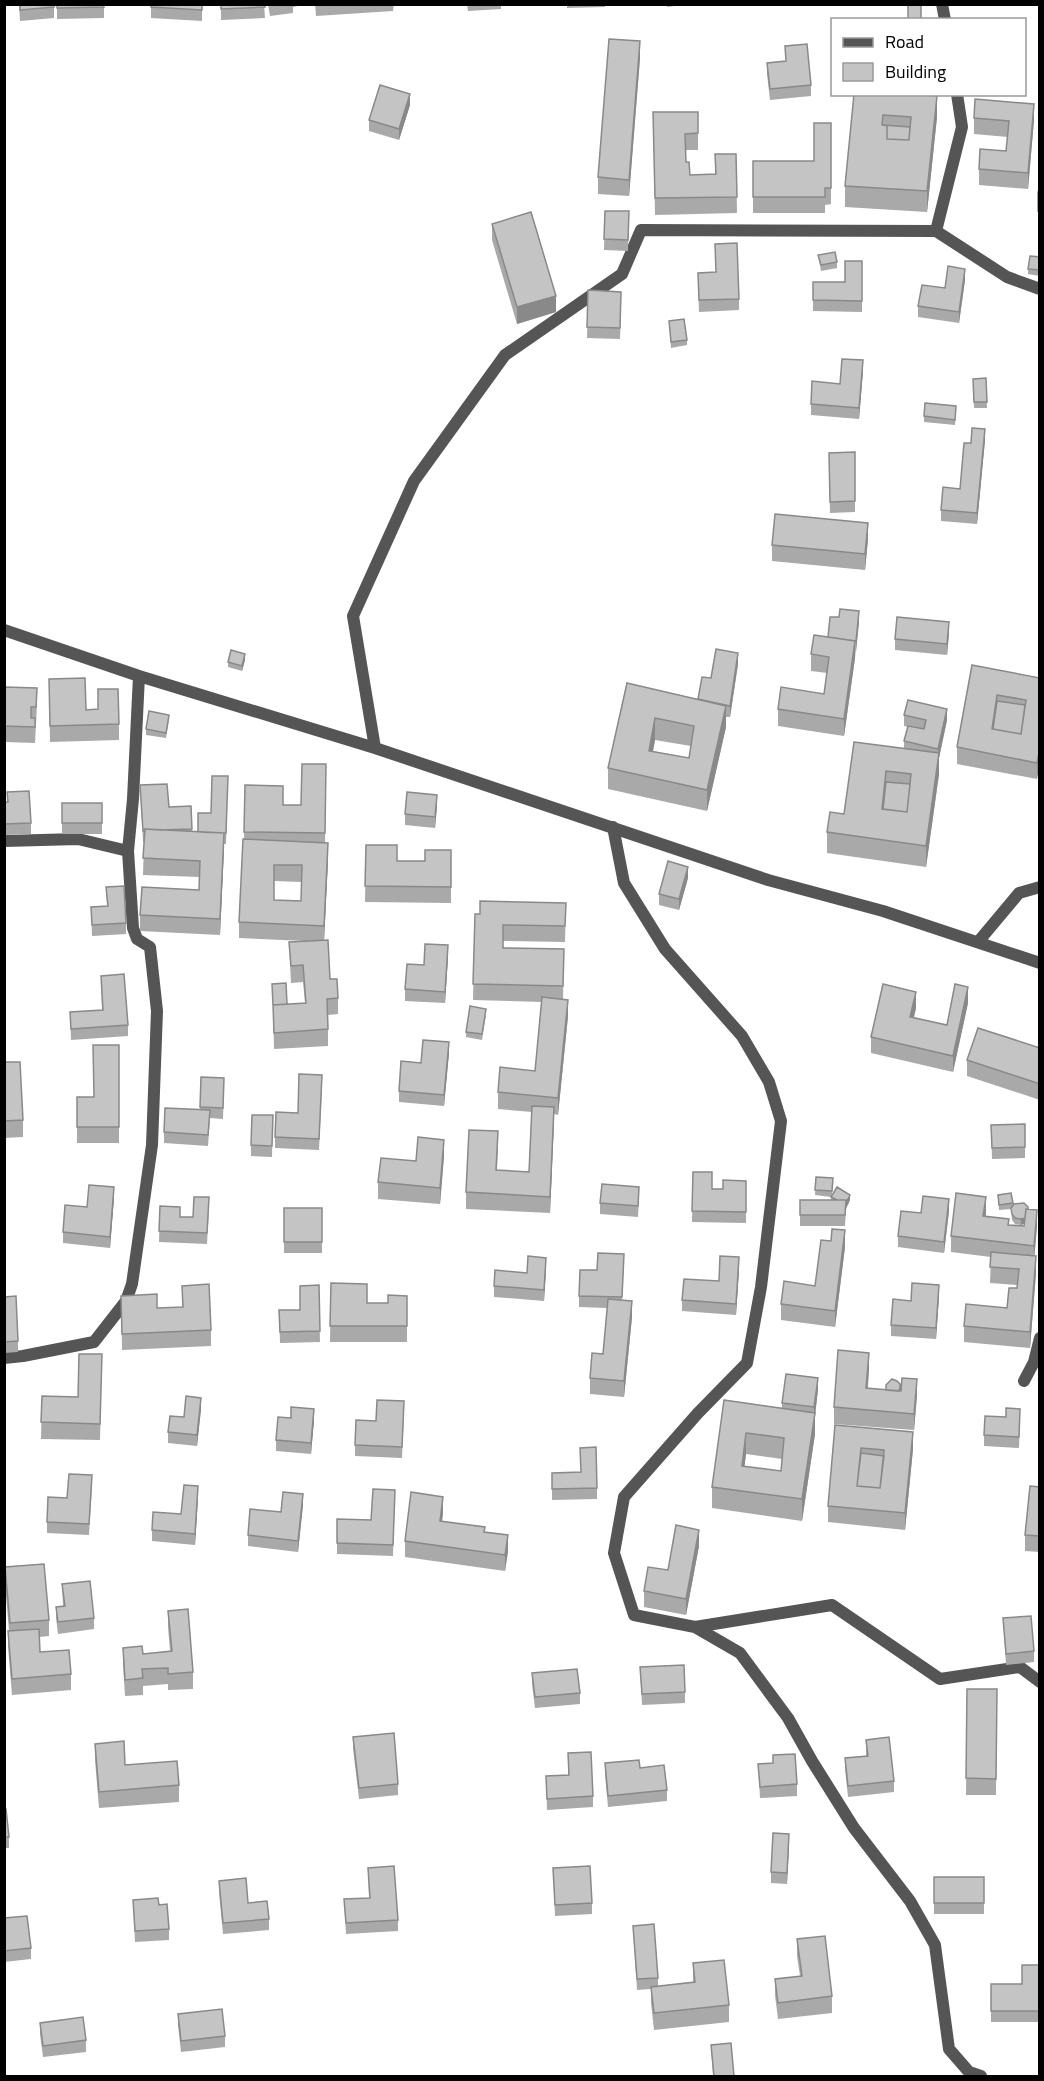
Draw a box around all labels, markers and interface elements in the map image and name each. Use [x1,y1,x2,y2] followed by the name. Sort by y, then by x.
[831,18,1026,96] legend
[885,28,924,55] text: Road
[885,58,946,85] text: Building

